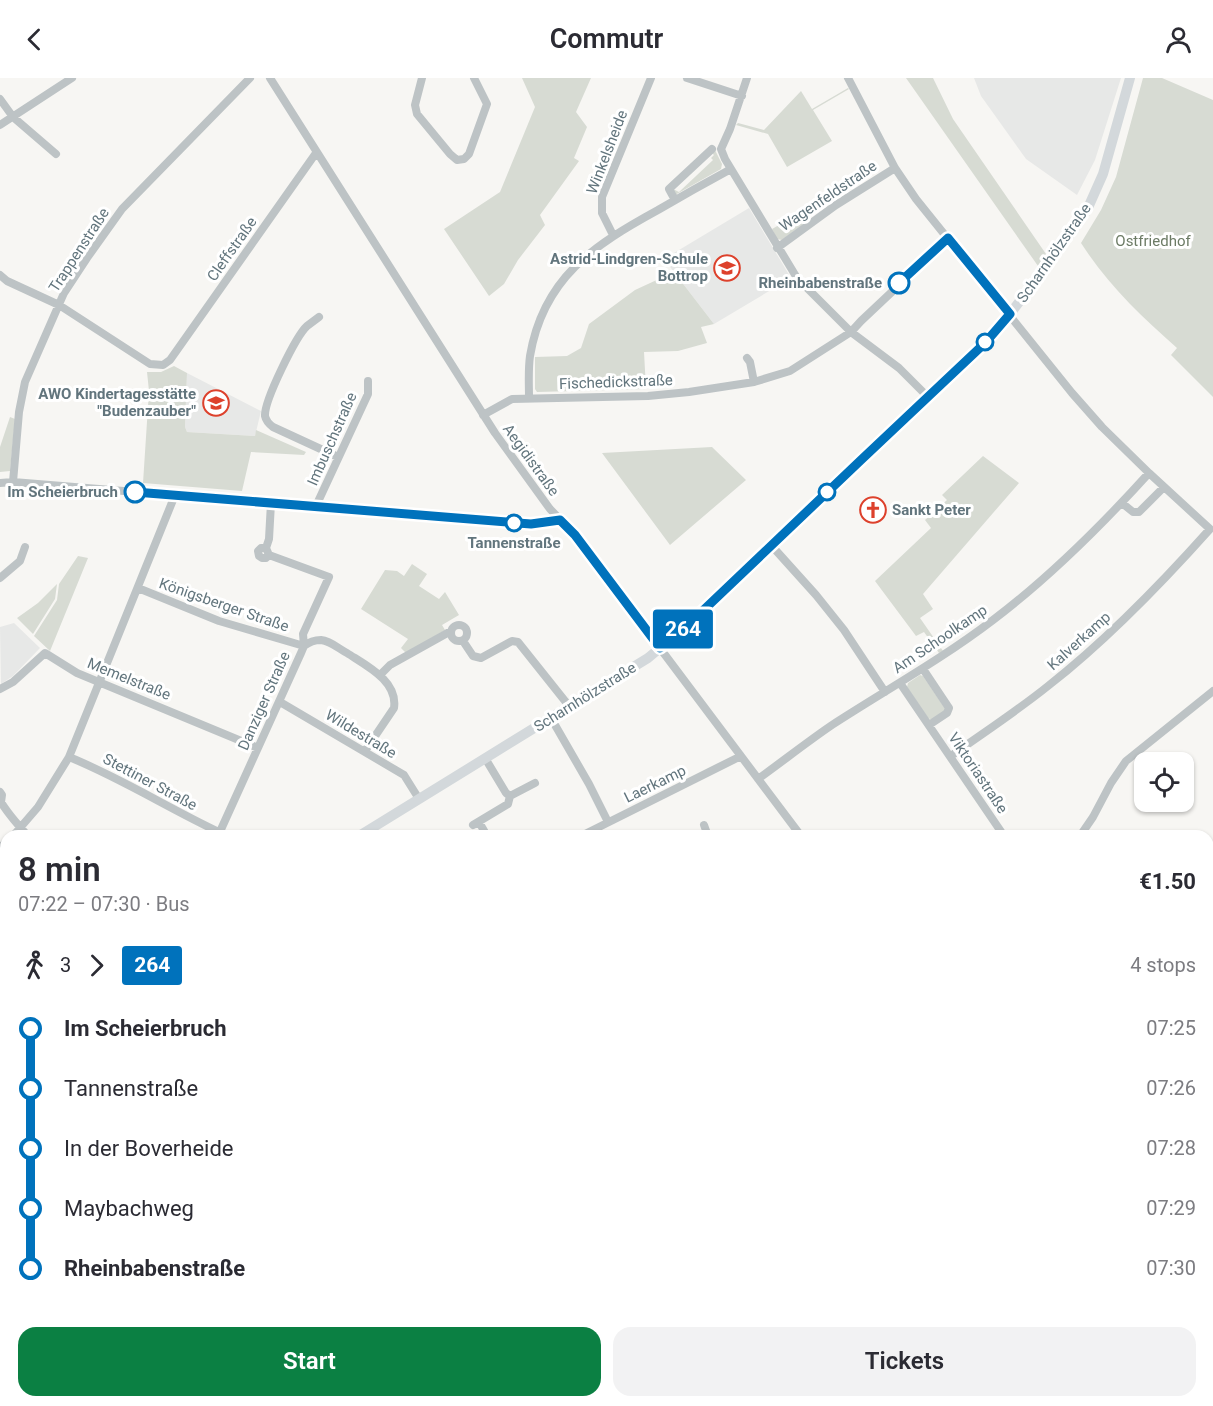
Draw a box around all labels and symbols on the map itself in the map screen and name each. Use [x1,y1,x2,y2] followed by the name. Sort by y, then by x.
[583,108,631,196] street label: Winkelsheide
[776,157,880,235] street label: Wagenfeldstraße
[1013,200,1095,306] street label: Scharnhölzstraße
[45,204,113,296] street label: Trappenstraße
[203,213,261,285] street label: Cleffstraße
[1115,232,1191,250] park label: Ostfriedhof
[550,250,708,285] place label: Astrid-Lindgren-Schule Bottrop
[712,253,742,283] school or university icon: Astrid-Lindgren-Schule Bottrop
[888,272,910,294] marker: Rheinbabenstraße
[758,274,882,292] place label: Rheinbabenstraße
[976,333,994,351] unlabelled marker
[559,371,673,393] street label: Fischedickstraße
[38,385,196,420] place label: AWO Kindertagesstätte "Budenzauber"
[201,388,231,418] school or university icon: AWO Kindertagesstätte "Budenzauber"
[303,390,361,488] street label: Imbuschstraße
[499,421,563,499] street label: Aegidistraße
[124,481,146,503] marker: Im Scheierbruch
[7,483,118,501] place label: Im Scheierbruch
[818,483,836,501] unlabelled marker
[858,495,888,525] church icon: Sankt Peter
[892,501,971,519] place label: Sankt Peter
[505,514,523,532] marker: Tannenstraße
[467,534,561,552] place label: Tannenstraße
[157,574,291,636] street label: Königsberger Straße
[889,601,991,677] street label: Am Schoolkamp
[1044,608,1114,674] street label: Kalverkamp
[648,610,718,648] line badge: 264
[234,649,294,753] street label: Danziger Straße
[85,654,173,704] street label: Memelstraße
[531,658,639,736] street label: Scharnhölzstraße
[322,706,400,762] street label: Wildestraße
[944,729,1012,817] street label: Viktoriastraße
[100,750,200,814] street label: Stettiner Straße
[621,761,689,807] street label: Laerkamp

